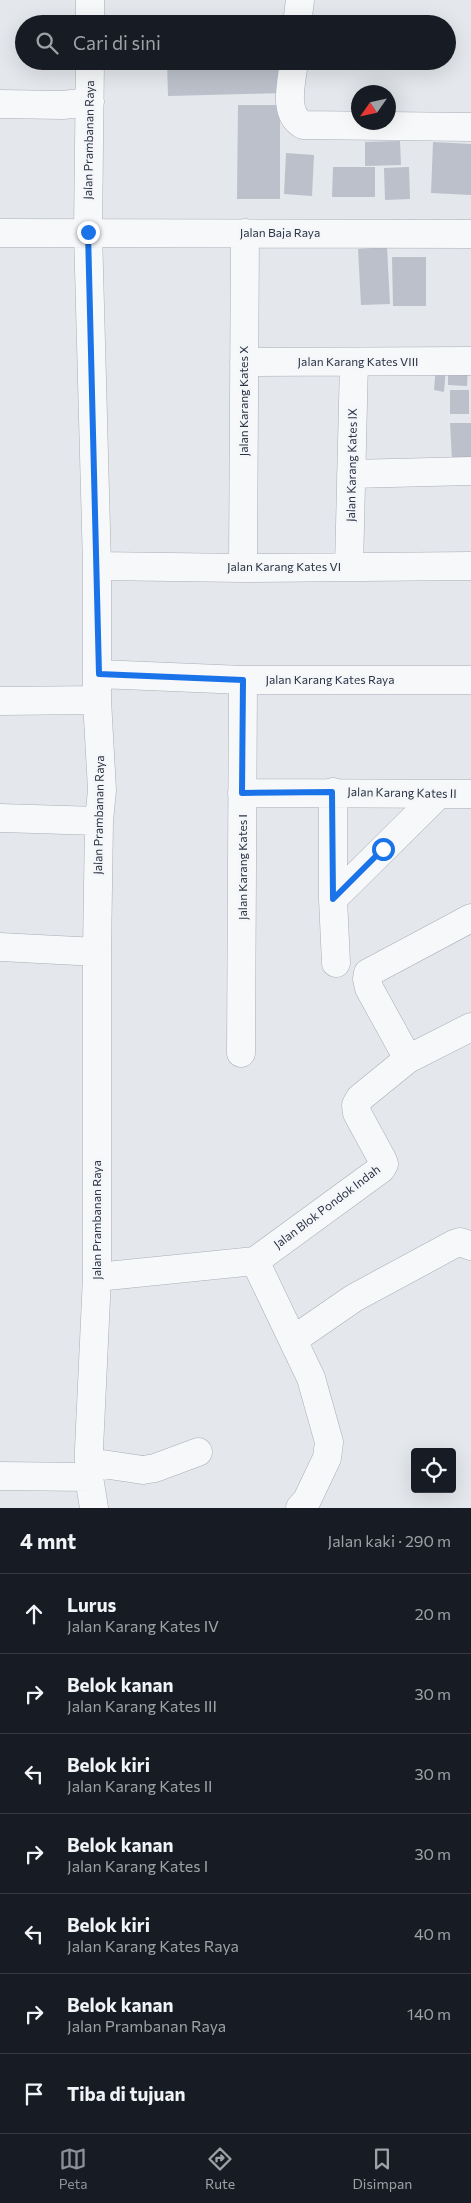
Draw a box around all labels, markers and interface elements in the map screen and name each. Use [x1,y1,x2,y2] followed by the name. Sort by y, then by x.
[15,15,456,70] search box
[33,29,61,57] icon: search
[73,31,161,54] text: Cari di sini
[80,80,97,200] street label: Jalan Prambanan Raya
[351,85,396,130] north arrow
[77,221,100,244] route end
[240,225,320,240] street label: Jalan Baja Raya
[236,346,251,456] street label: Jalan Karang Kates X
[298,354,418,369] street label: Jalan Karang Kates VIII
[343,408,360,522] street label: Jalan Karang Kates IX
[227,559,341,574] street label: Jalan Karang Kates VI
[266,672,395,687] street label: Jalan Karang Kates Raya
[90,755,107,875] street label: Jalan Prambanan Raya
[347,784,457,801] street label: Jalan Karang Kates II
[235,814,250,920] street label: Jalan Karang Kates I
[372,838,395,861] route start
[89,1160,104,1280] street label: Jalan Prambanan Raya
[270,1162,383,1252] street label: Jalan Blok Pondok Indah
[411,1448,456,1493] map controls
[411,1448,456,1493] button: locate
[20,1528,76,1553] text: 4 mnt
[328,1531,451,1550] text: Jalan kaki · 290 m
[67,1593,116,1616] text: Lurus
[20,1600,48,1628] icon: ahead
[415,1604,451,1623] text: 20 m
[67,1616,219,1635] text: Jalan Karang Kates IV
[67,1673,174,1696] text: Belok kanan
[20,1680,48,1708] icon: right
[414,1684,451,1703] text: 30 m
[67,1696,217,1715] text: Jalan Karang Kates III
[67,1753,150,1776] text: Belok kiri
[20,1760,48,1788] icon: left
[414,1764,451,1783] text: 30 m
[67,1776,213,1795] text: Jalan Karang Kates II
[67,1833,174,1856] text: Belok kanan
[20,1840,48,1868] icon: right
[414,1844,451,1863] text: 30 m
[67,1856,208,1875] text: Jalan Karang Kates I
[67,1913,150,1936] text: Belok kiri
[20,1920,48,1948] icon: left
[414,1924,451,1943] text: 40 m
[67,1936,239,1955] text: Jalan Karang Kates Raya
[67,1993,174,2016] text: Belok kanan
[20,2000,48,2028] icon: right
[407,2004,451,2023] text: 140 m
[67,2016,226,2035] text: Jalan Prambanan Raya
[20,2080,48,2108] icon: arrive
[67,2082,185,2105] text: Tiba di tujuan
[59,2145,88,2192] tab: Peta
[205,2145,235,2192] tab: Rute
[353,2145,412,2192] tab: Disimpan

